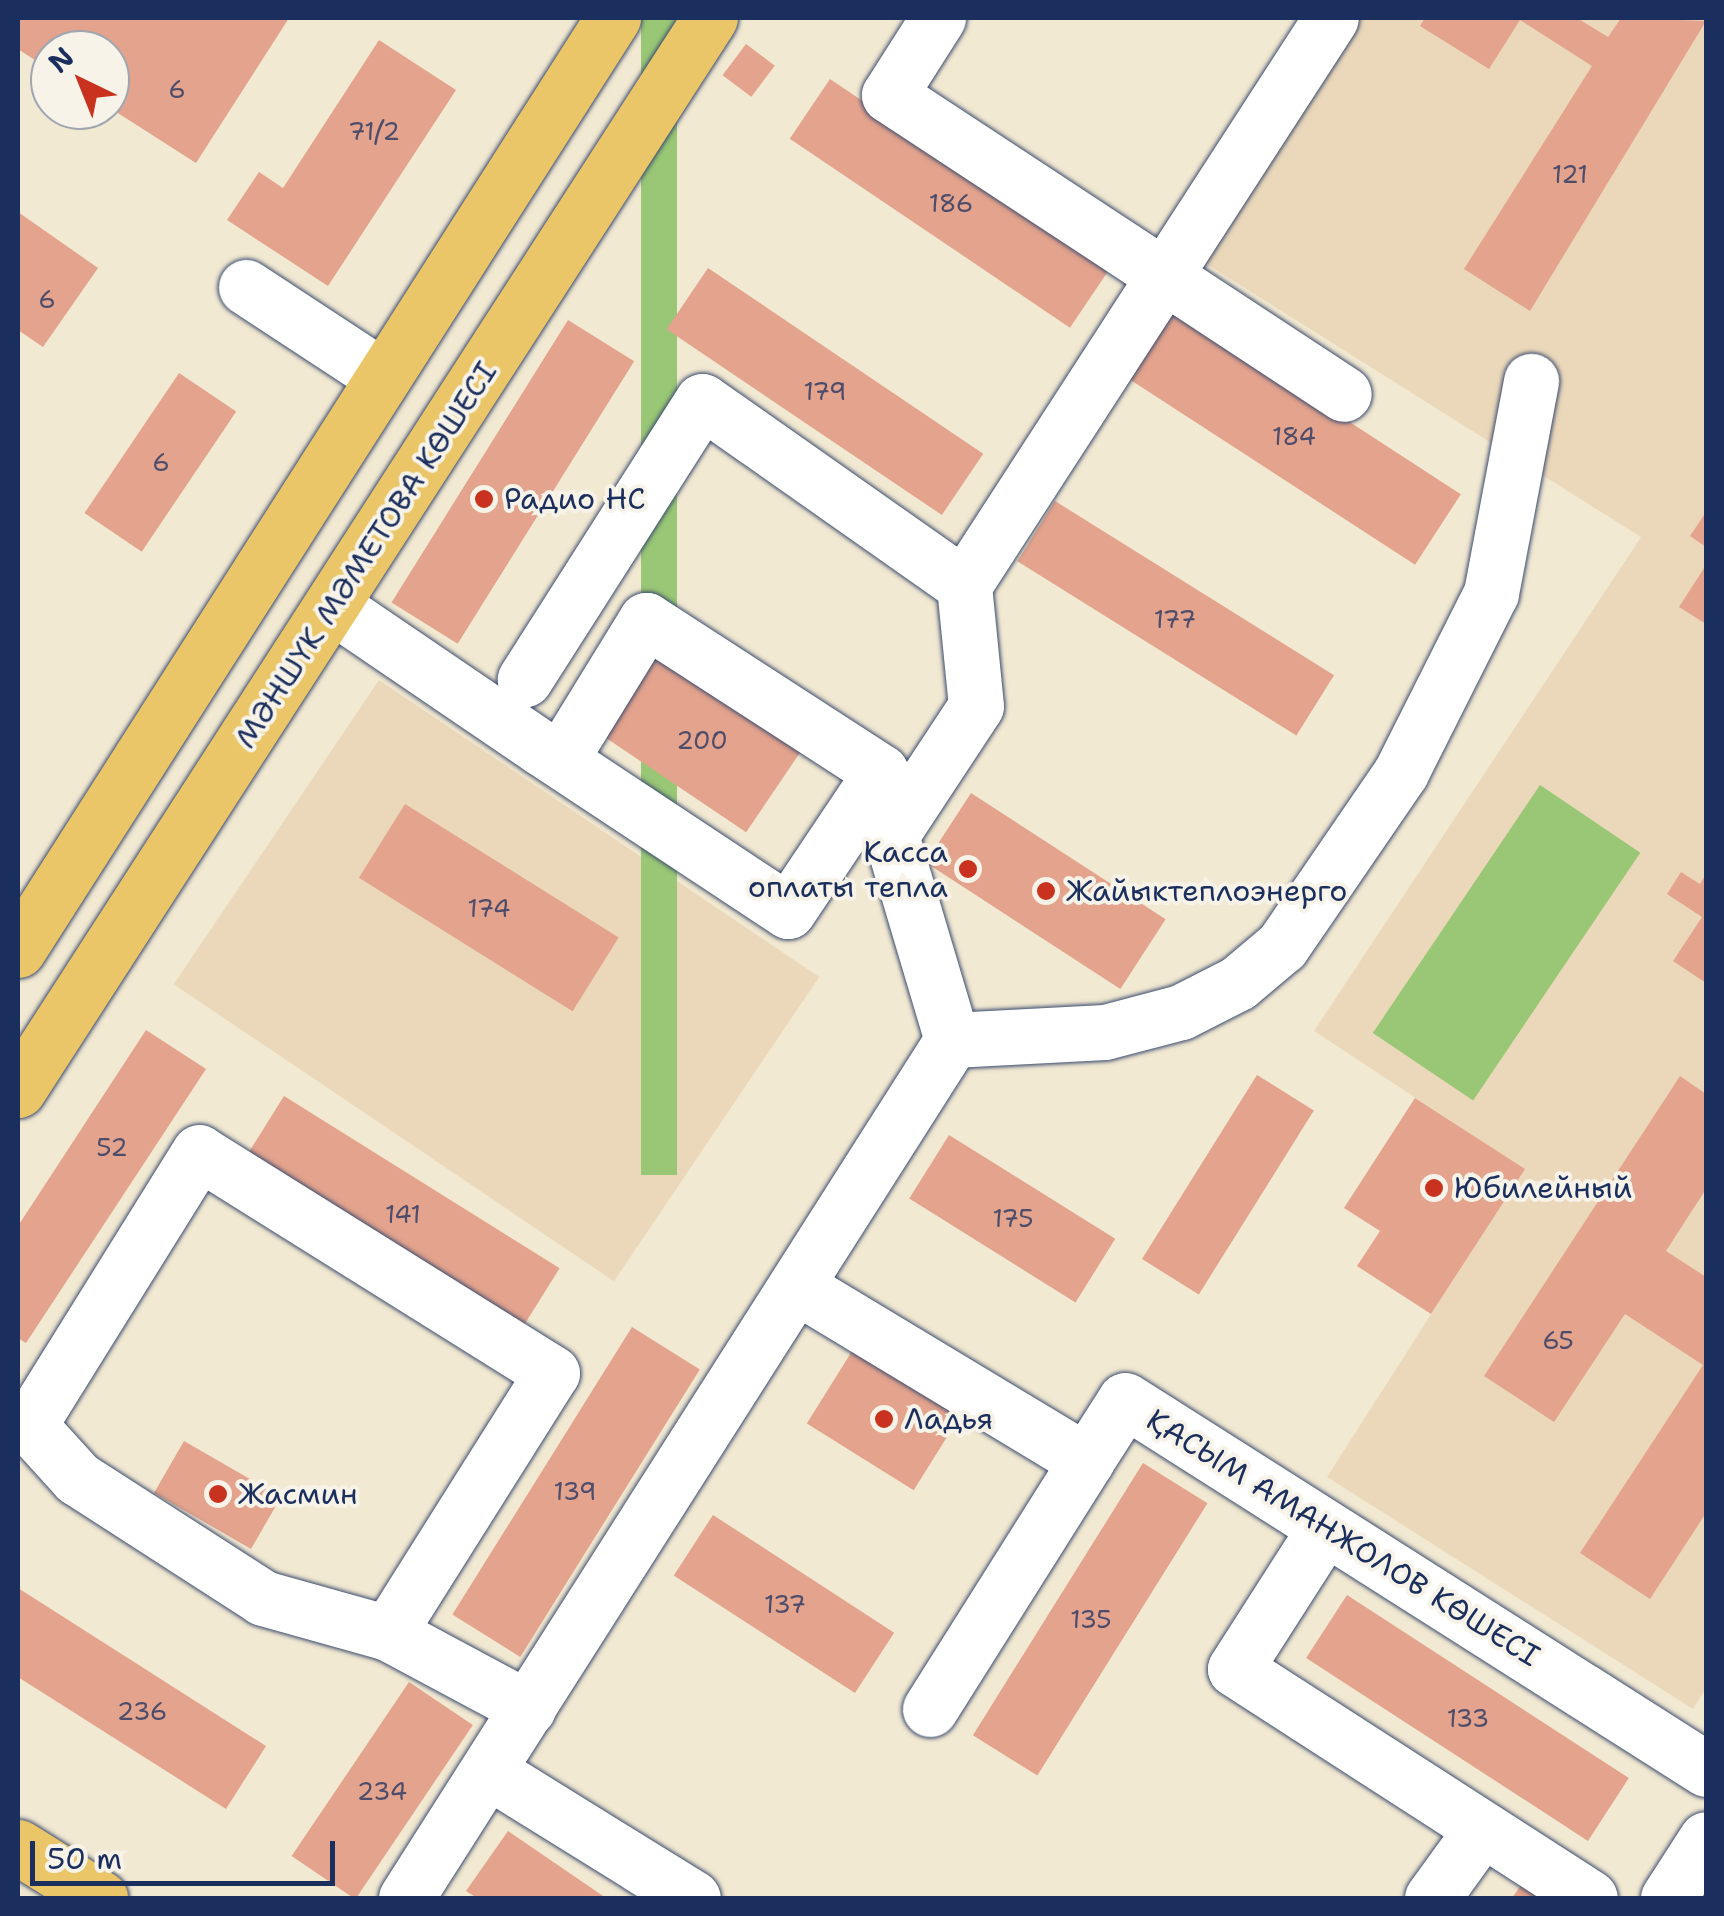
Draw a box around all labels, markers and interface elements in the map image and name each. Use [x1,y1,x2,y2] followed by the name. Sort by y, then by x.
[30,30,130,130] north arrow
[40,38,82,81] text: N
[168,74,186,104] house number: 6
[348,116,400,146] house number: 71/2
[1552,159,1588,189] house number: 121
[929,188,973,218] house number: 186
[38,284,56,314] house number: 6
[227,355,505,755] street label: МӘНШҮК МӘМЕТОВА КӨШЕСІ
[803,376,847,406] house number: 179
[1272,421,1316,451] house number: 184
[152,447,170,477] house number: 6
[504,481,646,517] place label: Радио НС
[473,488,495,510] marker: Радио НС
[1154,604,1196,634] house number: 177
[676,725,728,755] house number: 200
[748,834,948,904] place label: Касса оплаты тепла
[957,858,979,880] marker: Касса оплаты тепла
[1066,873,1347,909] place label: Жайыктеплоэнерго
[1035,880,1057,902] marker: Жайыктеплоэнерго
[467,893,511,923] house number: 174
[96,1132,128,1162] house number: 52
[1454,1170,1632,1206] place label: Юбилейный
[1423,1177,1445,1199] marker: Юбилейный
[385,1199,421,1229] house number: 141
[992,1203,1034,1233] house number: 175
[1542,1325,1574,1355] house number: 65
[904,1401,993,1437] place label: Ладья
[1140,1402,1546,1674] street label: ҚАСЫМ АМАНЖОЛОВ КӨШЕСІ
[873,1408,895,1430] marker: Ладья
[238,1476,358,1512] place label: Жасмин
[554,1476,596,1506] house number: 139
[207,1483,229,1505] marker: Жасмин
[764,1589,806,1619] house number: 137
[1070,1604,1112,1634] house number: 135
[117,1696,167,1726] house number: 236
[1447,1703,1489,1733] house number: 133
[357,1776,407,1806] house number: 234
[35,1821,340,1883] scale bar
[47,1838,122,1879] text: 50 m

